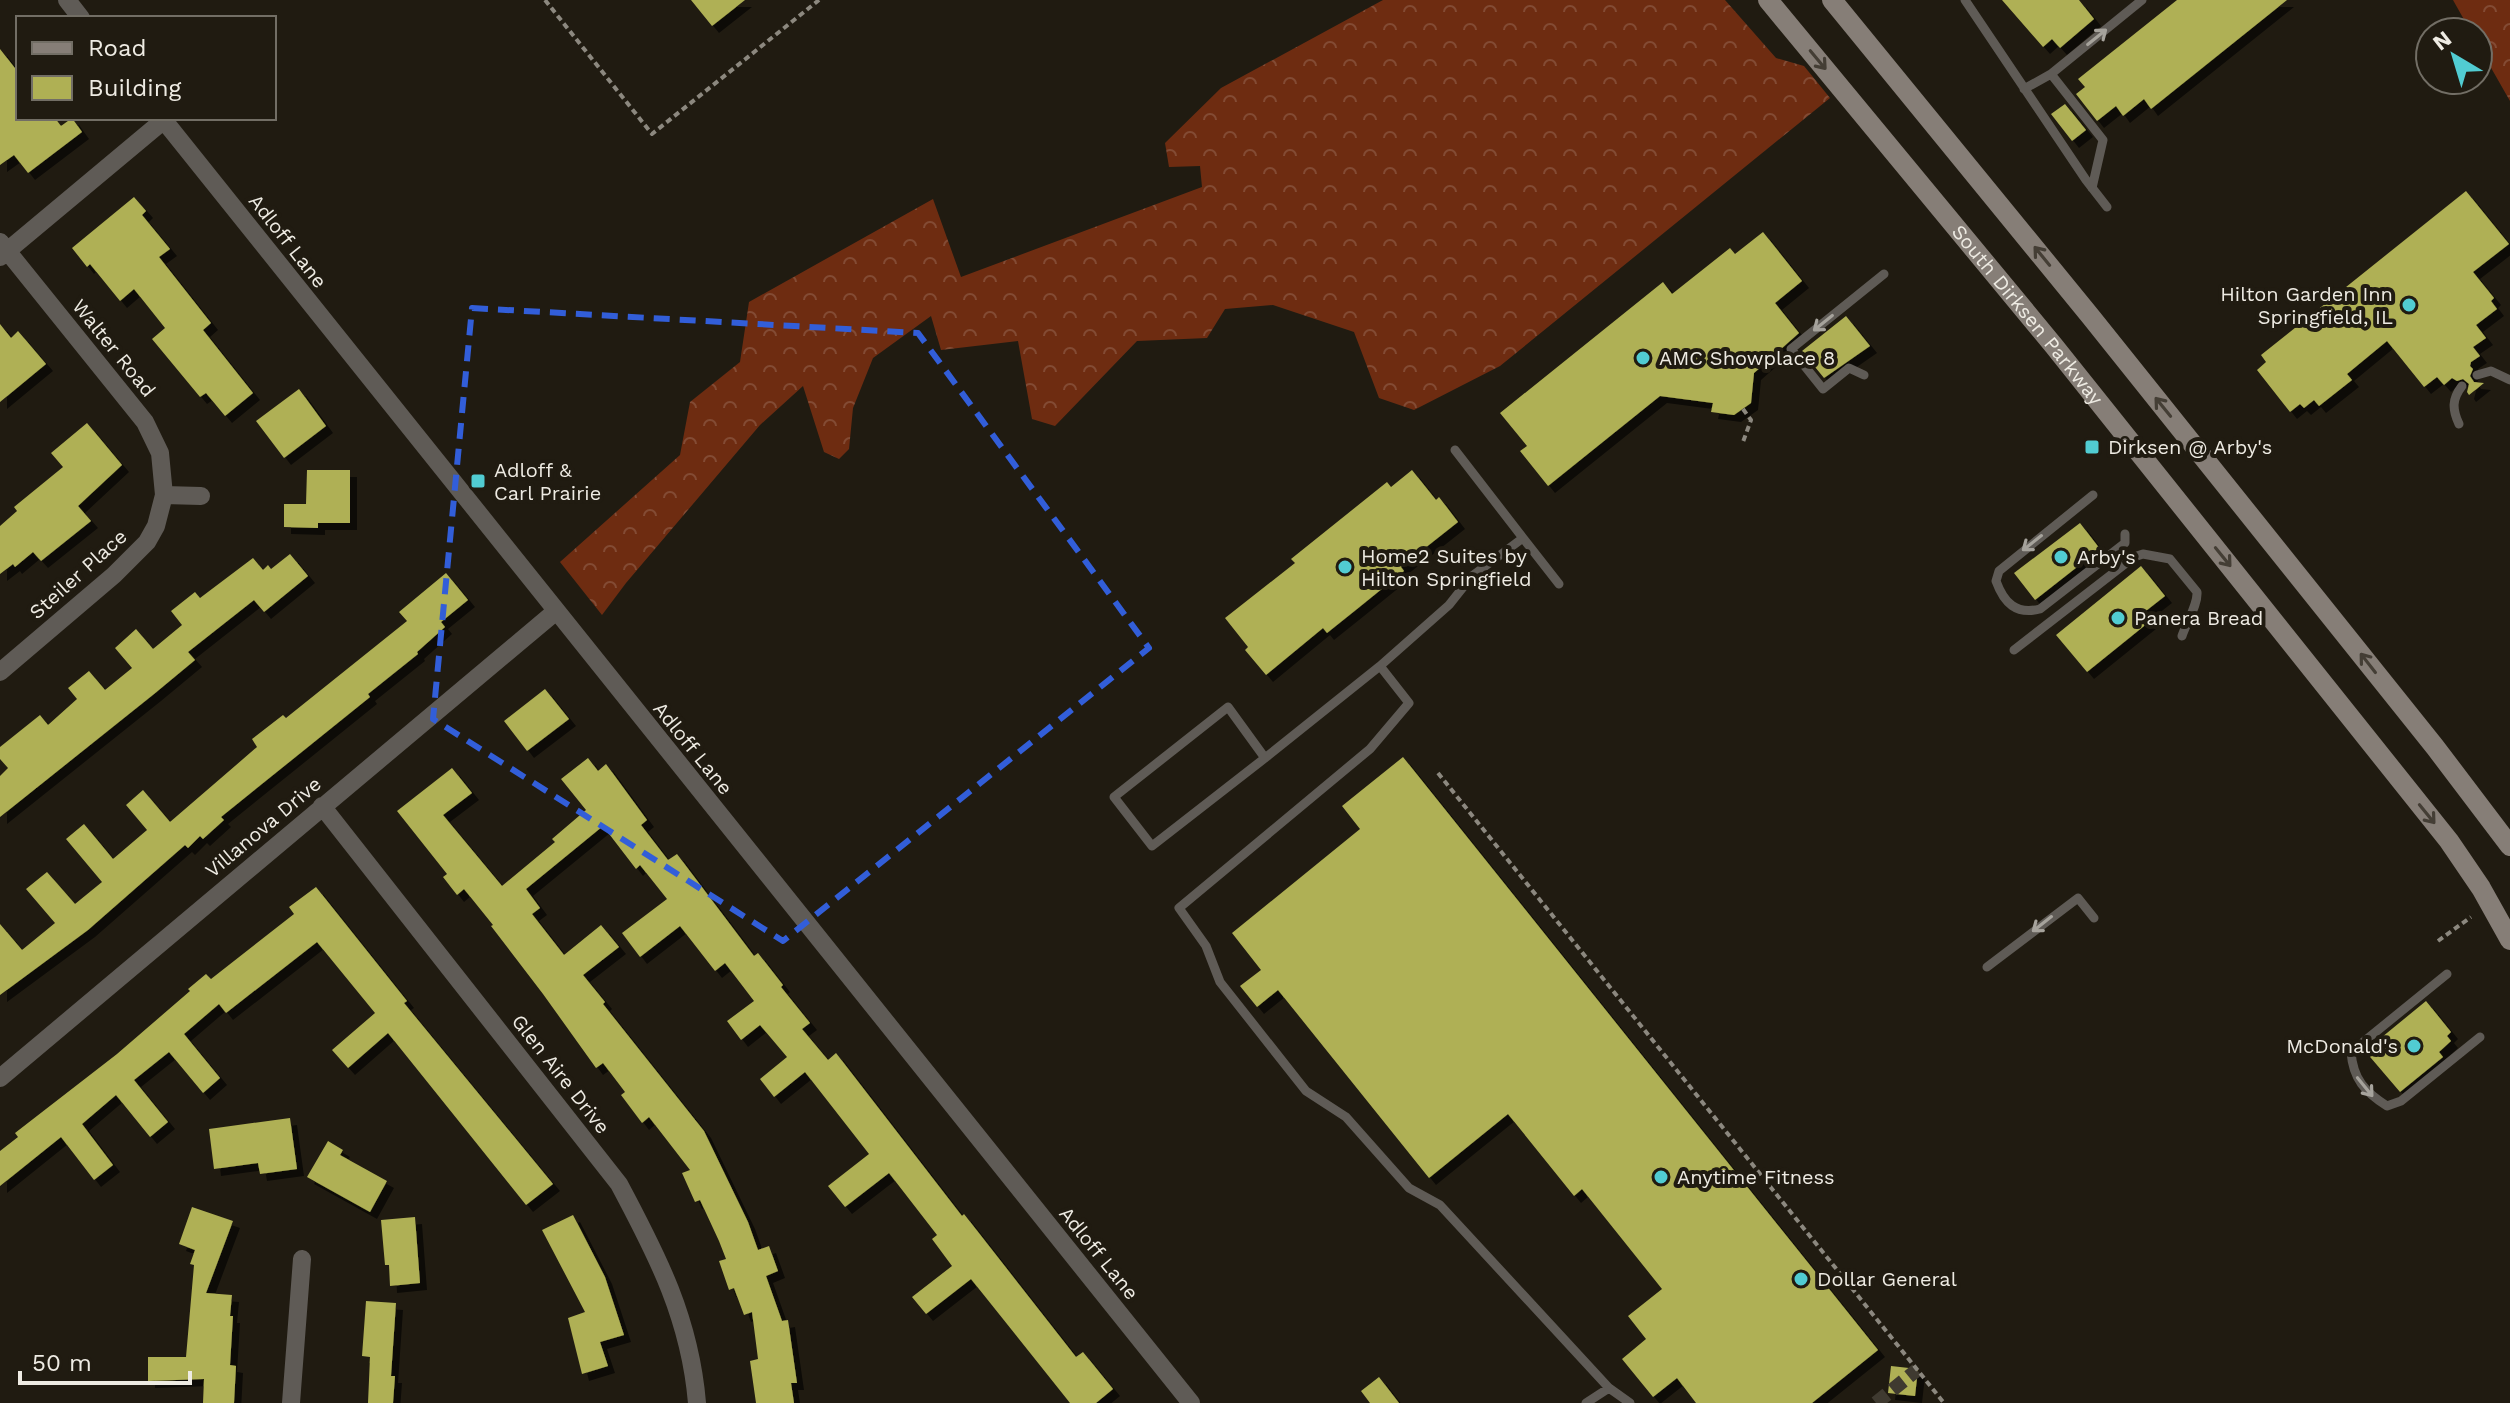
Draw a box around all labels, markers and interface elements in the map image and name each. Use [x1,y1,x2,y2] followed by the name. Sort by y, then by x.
[16,16,276,120] legend
[2414,16,2494,96] north arrow
[2428,26,2456,56] text: N
[2086,29,2107,46] one-way arrow
[88,34,147,62] text: Road
[1809,49,1827,70] one-way arrow
[88,74,181,102] text: Building
[244,189,332,293] street label: Adloff Lane
[1947,220,2109,410] street label: South Dirksen Parkway
[2033,247,2051,267] one-way arrow
[2220,282,2393,329] place label: Hilton Garden Inn Springfield, IL
[67,294,161,402] street label: Walter Road
[2400,296,2418,314] marker: Hilton Garden Inn Springfield, IL
[1813,315,1834,332] one-way arrow
[1659,346,1835,370] place label: AMC Showplace 8
[1634,349,1652,367] marker: AMC Showplace 8
[2155,397,2172,418] one-way arrow
[2108,435,2272,459] place label: Dirksen @ Arby's
[2083,438,2101,456] marker: Dirksen @ Arby's
[494,458,601,505] place label: Adloff & Carl Prairie
[469,472,487,490] marker: Adloff & Carl Prairie
[24,524,132,624] street label: Steiler Place
[2022,535,2043,552] one-way arrow
[1361,544,1531,591] place label: Home2 Suites by Hilton Springfield
[2077,545,2136,569] place label: Arby's
[2214,546,2231,567] one-way arrow
[2052,548,2070,566] marker: Arby's
[1336,558,1354,576] marker: Home2 Suites by Hilton Springfield
[2134,606,2263,630] place label: Panera Bread
[2109,609,2127,627] marker: Panera Bread
[2359,653,2377,674] one-way arrow
[648,697,738,799] street label: Adloff Lane
[200,772,326,882] street label: Villanova Drive
[2419,803,2436,824] one-way arrow
[2032,916,2053,933] one-way arrow
[507,1009,615,1139] street label: Glen Aire Drive
[2286,1034,2398,1058] place label: McDonald's
[2405,1037,2423,1055] marker: McDonald's
[2355,1076,2373,1097] one-way arrow
[1677,1165,1835,1189] place label: Anytime Fitness
[1652,1168,1670,1186] marker: Anytime Fitness
[1054,1202,1144,1304] street label: Adloff Lane
[1817,1267,1957,1291] place label: Dollar General
[1792,1270,1810,1288] marker: Dollar General
[20,1335,190,1385] scale bar
[32,1349,92,1377] text: 50 m

